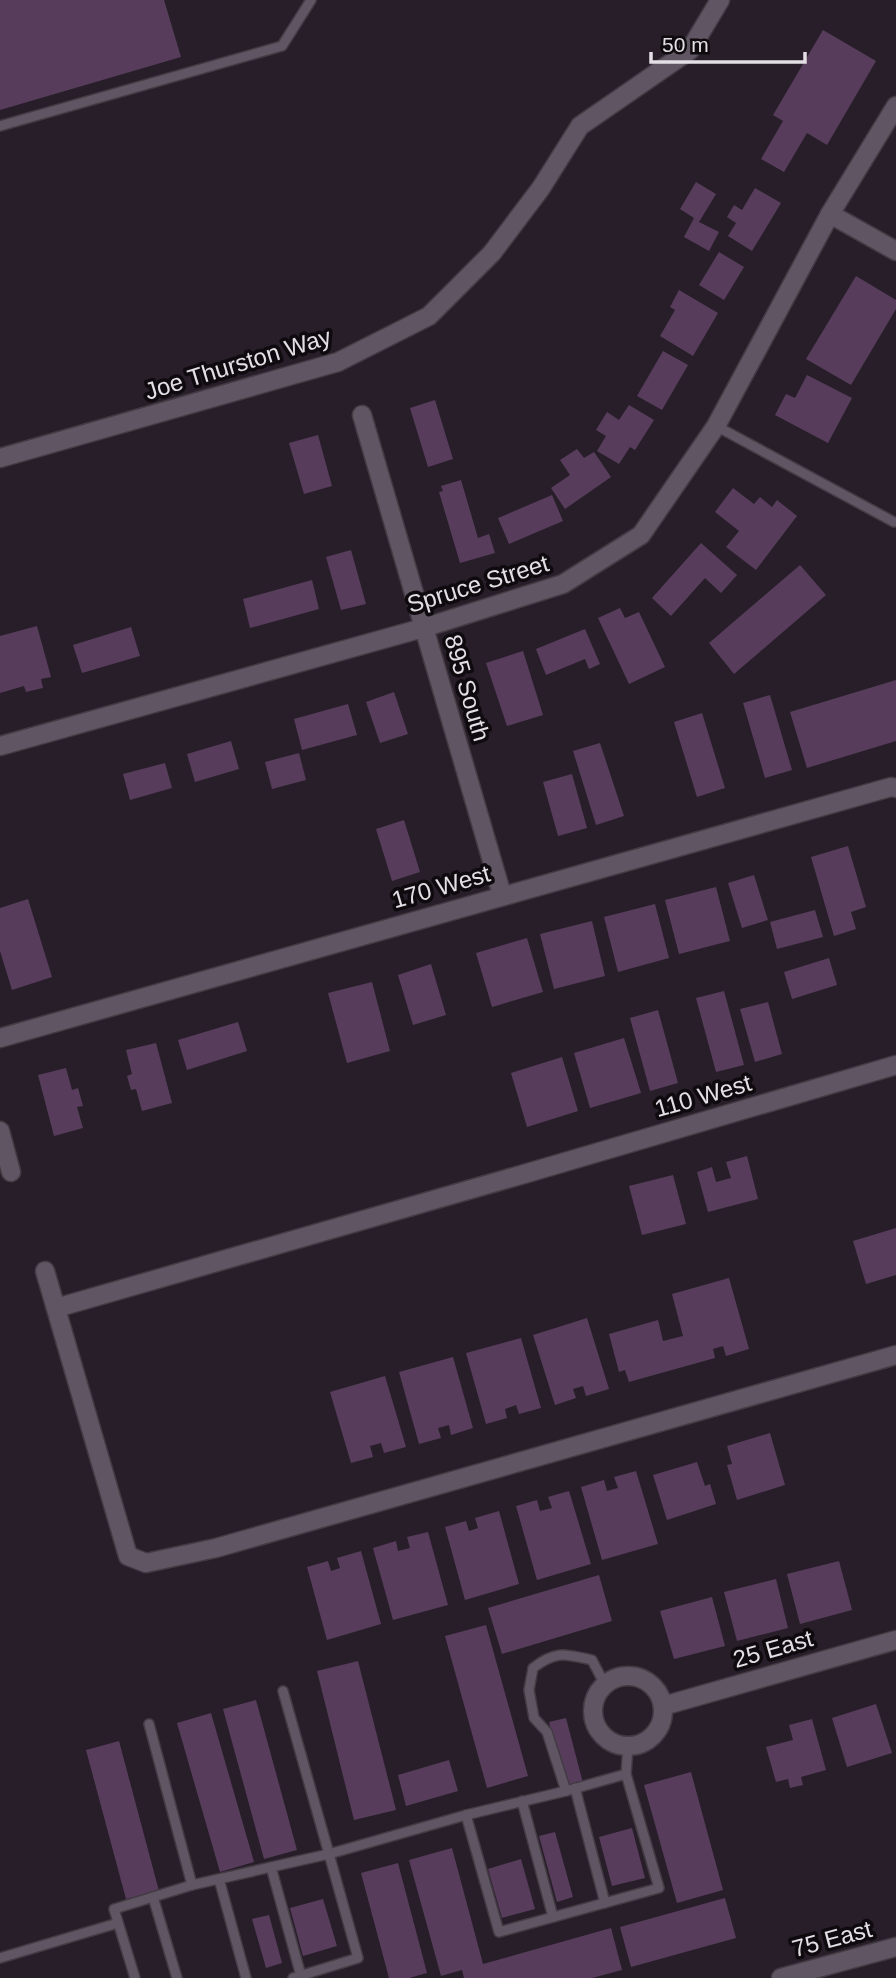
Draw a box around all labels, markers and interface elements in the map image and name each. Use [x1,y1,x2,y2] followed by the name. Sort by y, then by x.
[651,21,805,65] scale bar
[662,33,709,56] text: 50 m
[141,322,334,405] street label: Joe Thurston Way
[404,549,552,618] street label: Spruce Street
[439,632,496,744] street label: 895 South
[389,860,493,913] street label: 170 West
[651,1069,755,1122] street label: 110 West
[730,1624,816,1673] street label: 25 East
[789,1915,875,1962] street label: 75 East

